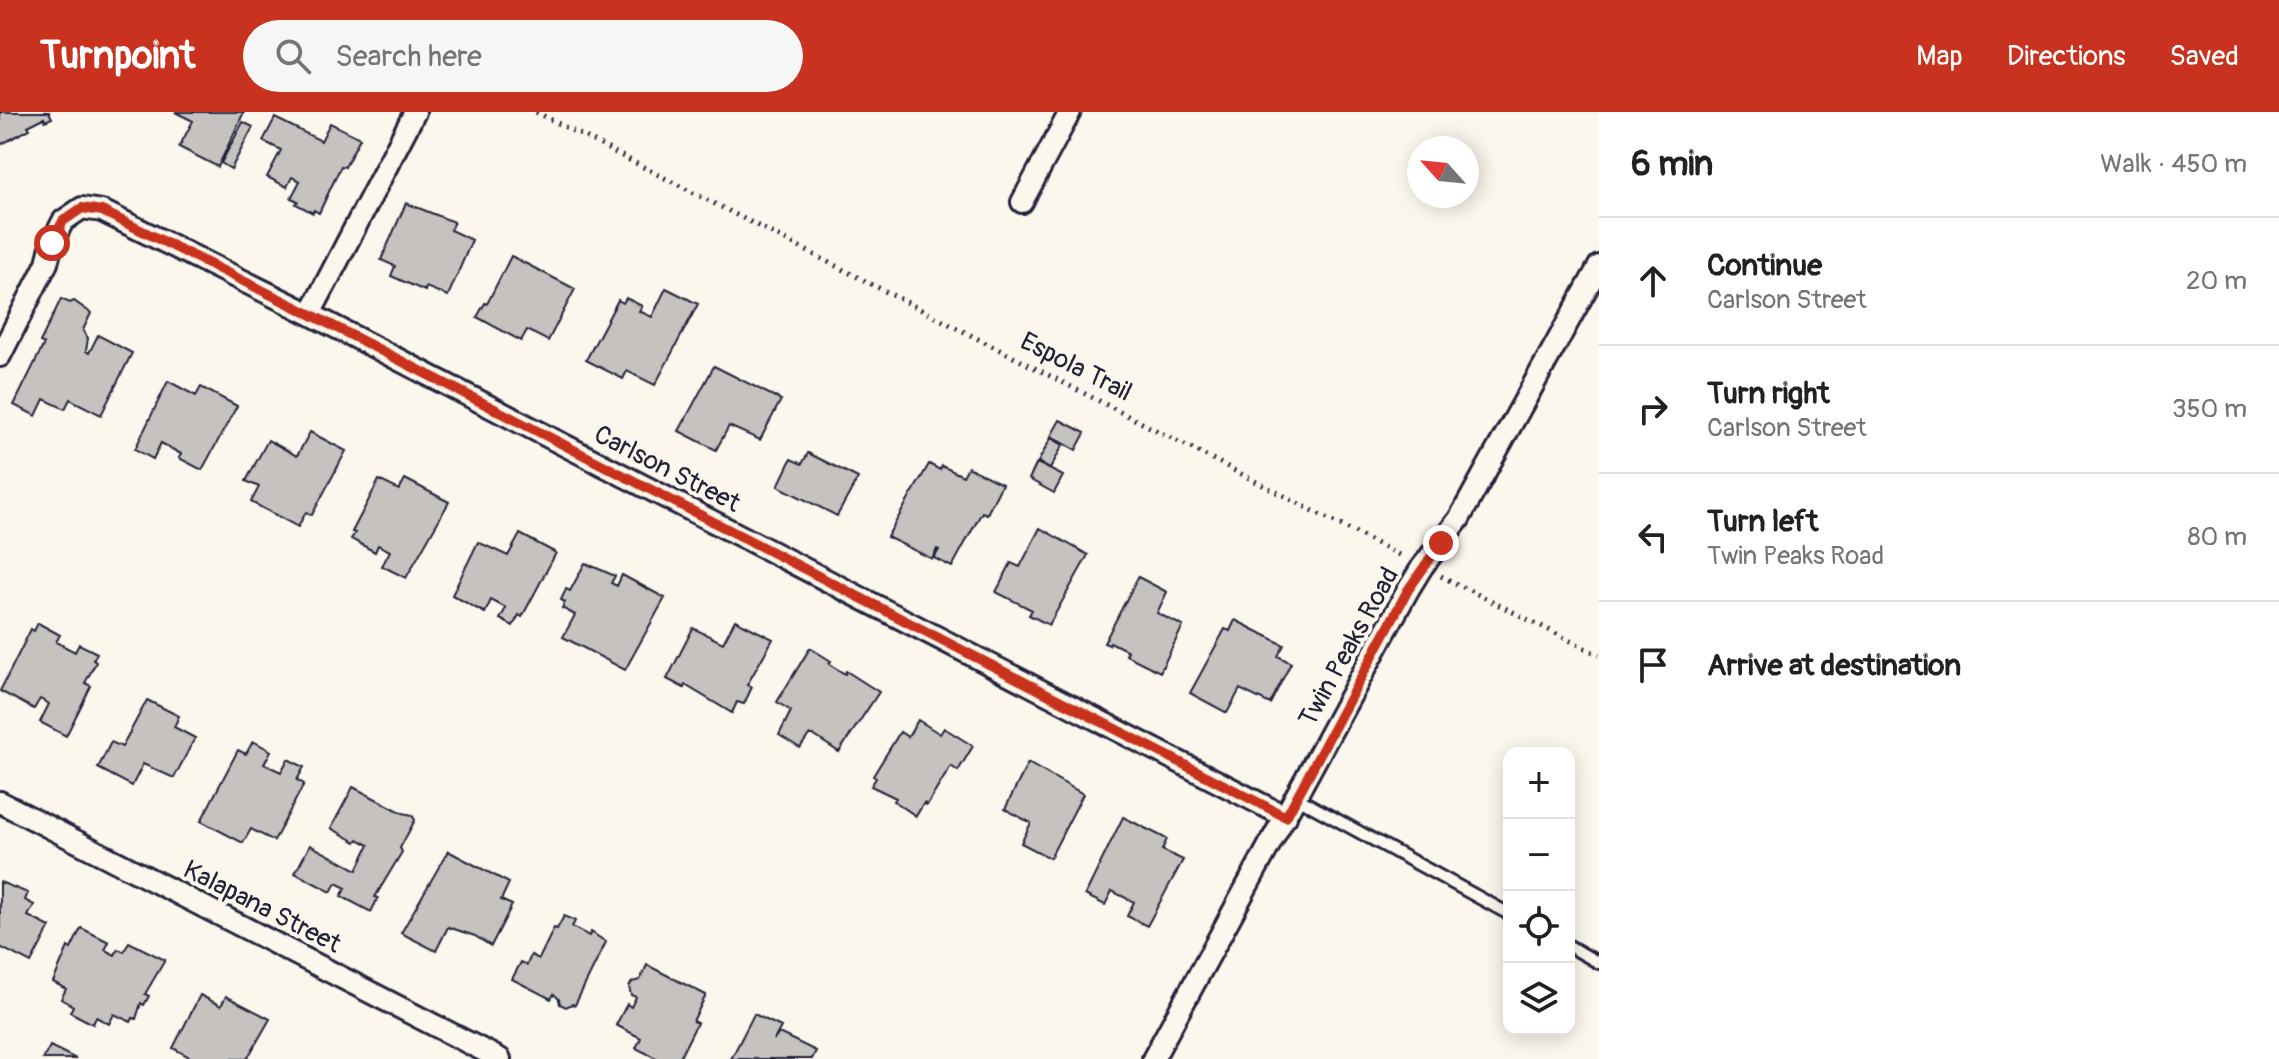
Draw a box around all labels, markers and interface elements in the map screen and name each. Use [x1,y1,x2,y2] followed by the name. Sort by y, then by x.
[243,20,803,92] search box
[40,32,195,80] text: Turnpoint
[271,34,315,78] icon: search
[335,38,482,75] text: Search here
[1916,39,1963,74] text: Map
[2007,39,2126,74] text: Directions
[2170,39,2239,74] text: Saved
[1407,136,1479,208] north arrow
[1631,143,1713,186] text: 6 min
[2100,148,2247,180] text: Walk · 450 m
[34,225,70,261] route start
[1707,247,1822,284] text: Continue
[1631,259,1675,303] icon: ahead
[2186,265,2247,297] text: 20 m
[1707,284,1867,316] text: Carlson Street
[1015,325,1137,409] street label: Espola Trail
[1707,375,1830,412] text: Turn right
[1631,387,1675,431] icon: right
[2172,393,2247,425] text: 350 m
[1707,412,1867,444] text: Carlson Street
[589,418,746,520] street label: Carlson Street
[1707,503,1818,540] text: Turn left
[1631,515,1675,559] icon: left
[2187,521,2247,553] text: 80 m
[1423,525,1459,561] route end
[1707,540,1884,572] text: Twin Peaks Road
[1292,562,1406,732] street label: Twin Peaks Road
[1631,643,1675,687] icon: arrive
[1707,647,1961,684] text: Arrive at destination
[1503,747,1575,1035] map controls
[1503,747,1575,819] button: +
[1503,819,1575,891] button: −
[178,854,347,961] street label: Kalapana Street
[1503,891,1575,963] button: locate
[1503,963,1575,1035] button: layers

